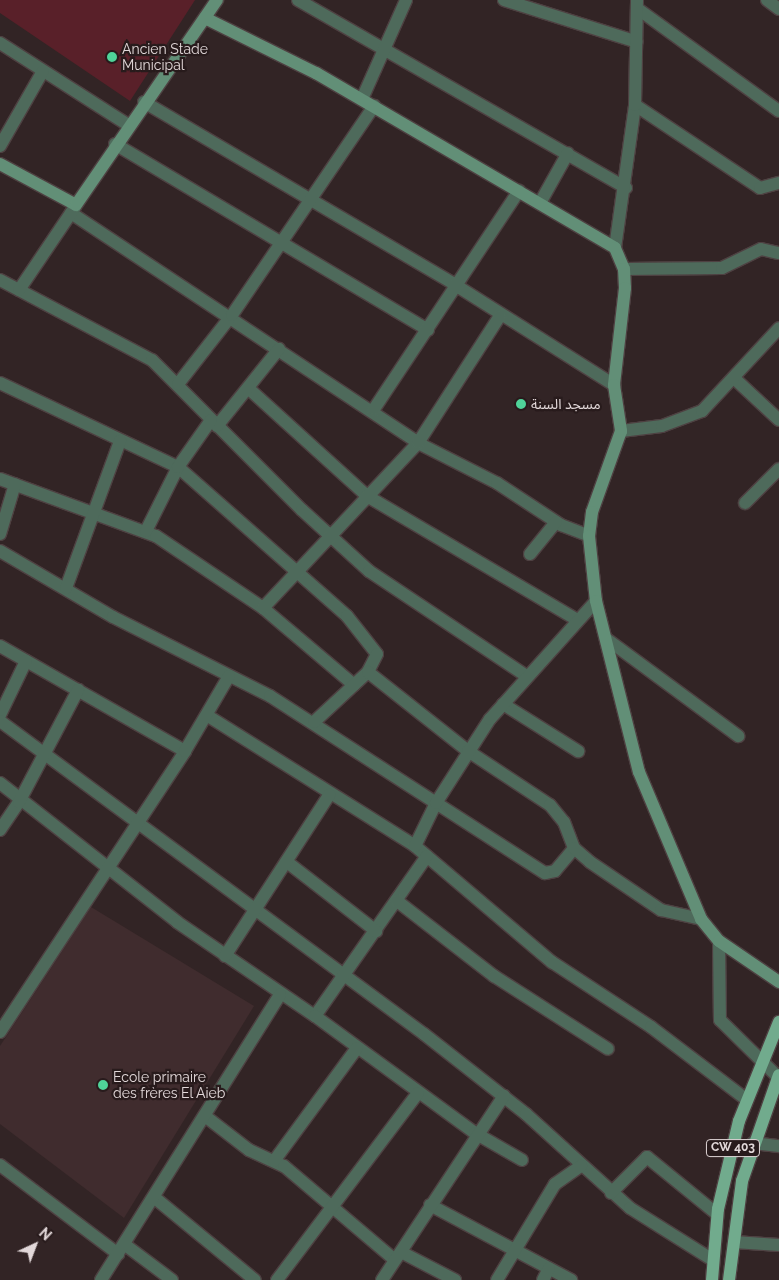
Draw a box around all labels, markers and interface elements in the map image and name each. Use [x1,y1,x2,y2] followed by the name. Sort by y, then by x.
[122,41,208,74] place label: Ancien Stade Municipal
[106,51,118,63] marker: Ancien Stade Municipal
[531,396,601,412] place label: مسجد السنة
[515,398,527,410] marker: مسجد السنة
[113,1069,226,1102] place label: Ecole primaire des frères El Aieb
[97,1079,109,1091] marker: Ecole primaire des frères El Aieb
[706,1138,760,1158] road number: CW 403
[10,1220,60,1270] north arrow
[36,1225,55,1244] text: N

